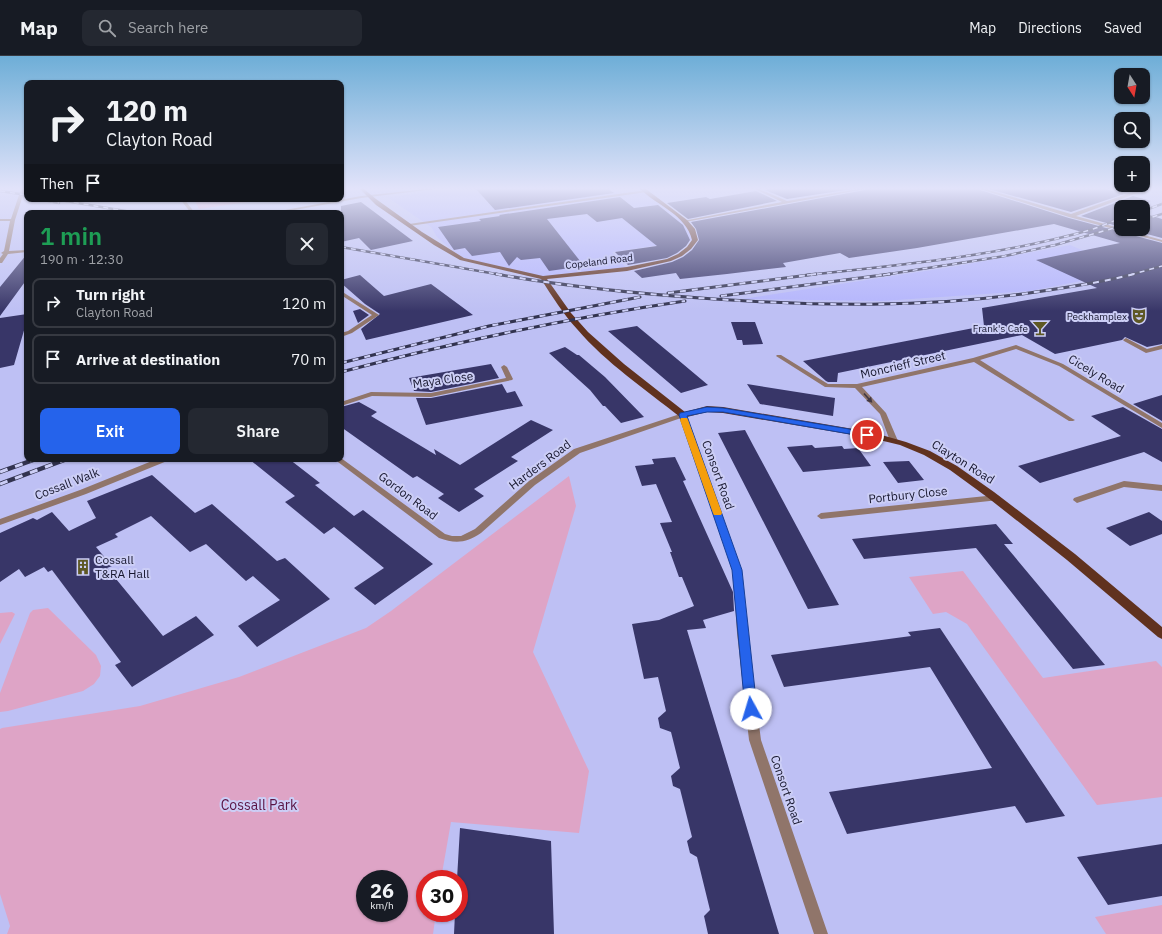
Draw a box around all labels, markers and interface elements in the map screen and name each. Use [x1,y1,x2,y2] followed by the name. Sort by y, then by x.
[82,10,362,46] search box
[20,16,58,40] text: Map
[96,17,118,39] icon: search
[128,18,208,37] text: Search here
[969,19,996,37] text: Map
[1018,19,1082,37] text: Directions
[1104,19,1142,37] text: Saved
[1114,68,1150,104] north arrow
[1114,68,1150,236] map controls
[106,92,188,129] text: 120 m
[40,96,92,148] icon: right
[1114,112,1150,148] button: search
[106,128,213,151] text: Clayton Road
[1114,156,1150,192] button: +
[82,172,104,194] icon: arrive
[40,174,74,193] text: Then
[1114,200,1150,236] button: −
[40,220,102,252] text: 1 min
[286,223,328,265] button: close
[40,251,123,268] text: 190 m · 12:30
[565,251,634,272] street label: Copeland Road
[76,285,145,304] text: Turn right
[42,292,64,314] icon: right
[282,294,326,313] text: 120 m
[76,304,153,321] text: Clayton Road
[1130,307,1148,325] theatre icon: Peckhamplex
[1067,310,1127,323] place label: Peckhamplex
[1031,319,1049,337] bar icon: Frank's Cafe
[973,322,1029,335] place label: Frank's Cafe
[859,347,947,382] street label: Moncrieff Street
[42,348,64,370] icon: arrive
[76,350,220,369] text: Arrive at destination
[291,350,326,369] text: 70 m
[1066,351,1127,396] street label: Cicely Road
[412,368,475,391] street label: Maya Close
[864,392,873,403] one-way arrow
[40,408,180,454] button: Exit
[188,408,328,454] button: Share
[850,418,884,452] pin
[856,424,878,446] icon: arrive
[929,436,997,487] street label: Clayton Road
[506,437,574,493] street label: Harders Road
[699,438,738,512] street label: Consort Road
[32,464,102,503] street label: Cossall Walk
[376,468,441,523] street label: Gordon Road
[868,483,949,506] street label: Portbury Close
[95,552,149,581] place label: Cossall T&RA Hall
[74,558,92,576] building icon: Cossall T&RA Hall
[730,688,772,730] position arrow
[768,753,805,827] street label: Consort Road
[221,796,298,814] park label: Cossall Park
[416,870,468,922] speed limit sign: 30
[370,877,394,904] text: 26
[370,899,394,912] text: km/h

